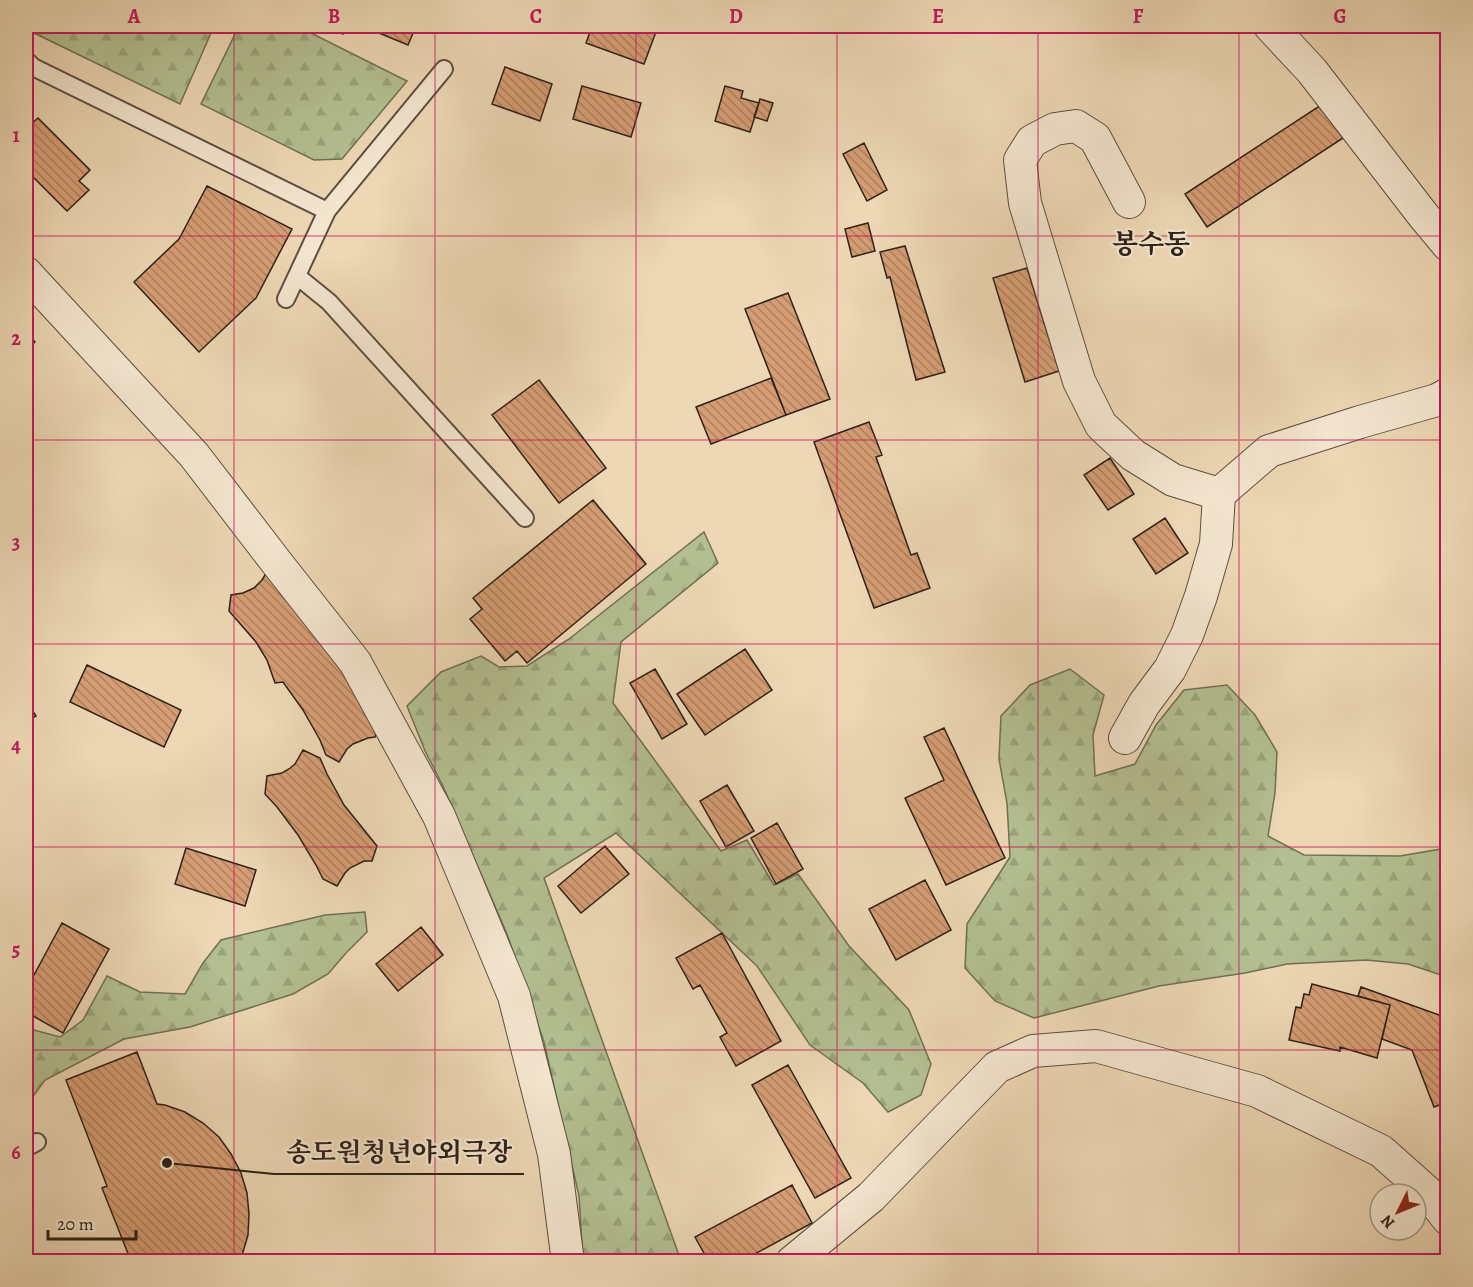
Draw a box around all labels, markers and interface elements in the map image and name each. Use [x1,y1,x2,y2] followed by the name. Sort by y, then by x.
[127,3,141,30] text: A
[328,3,340,30] text: B
[530,3,542,30] text: C
[729,3,743,30] text: D
[932,3,944,30] text: E
[1133,3,1144,30] text: F
[1333,3,1347,30] text: G
[12,122,20,149] text: 1
[1112,226,1190,262] district label: 봉수동
[11,325,21,352] text: 2
[12,529,20,556] text: 3
[11,732,21,759] text: 4
[12,936,20,963] text: 5
[274,1130,524,1174] callout: 송도원청년야외극장
[286,1135,513,1170] text: 송도원청년야외극장
[11,1139,21,1166] text: 6
[1368,1182,1428,1242] north arrow
[48,1203,136,1241] scale bar
[1376,1210,1400,1233] text: N
[57,1212,94,1236] text: 20 m

